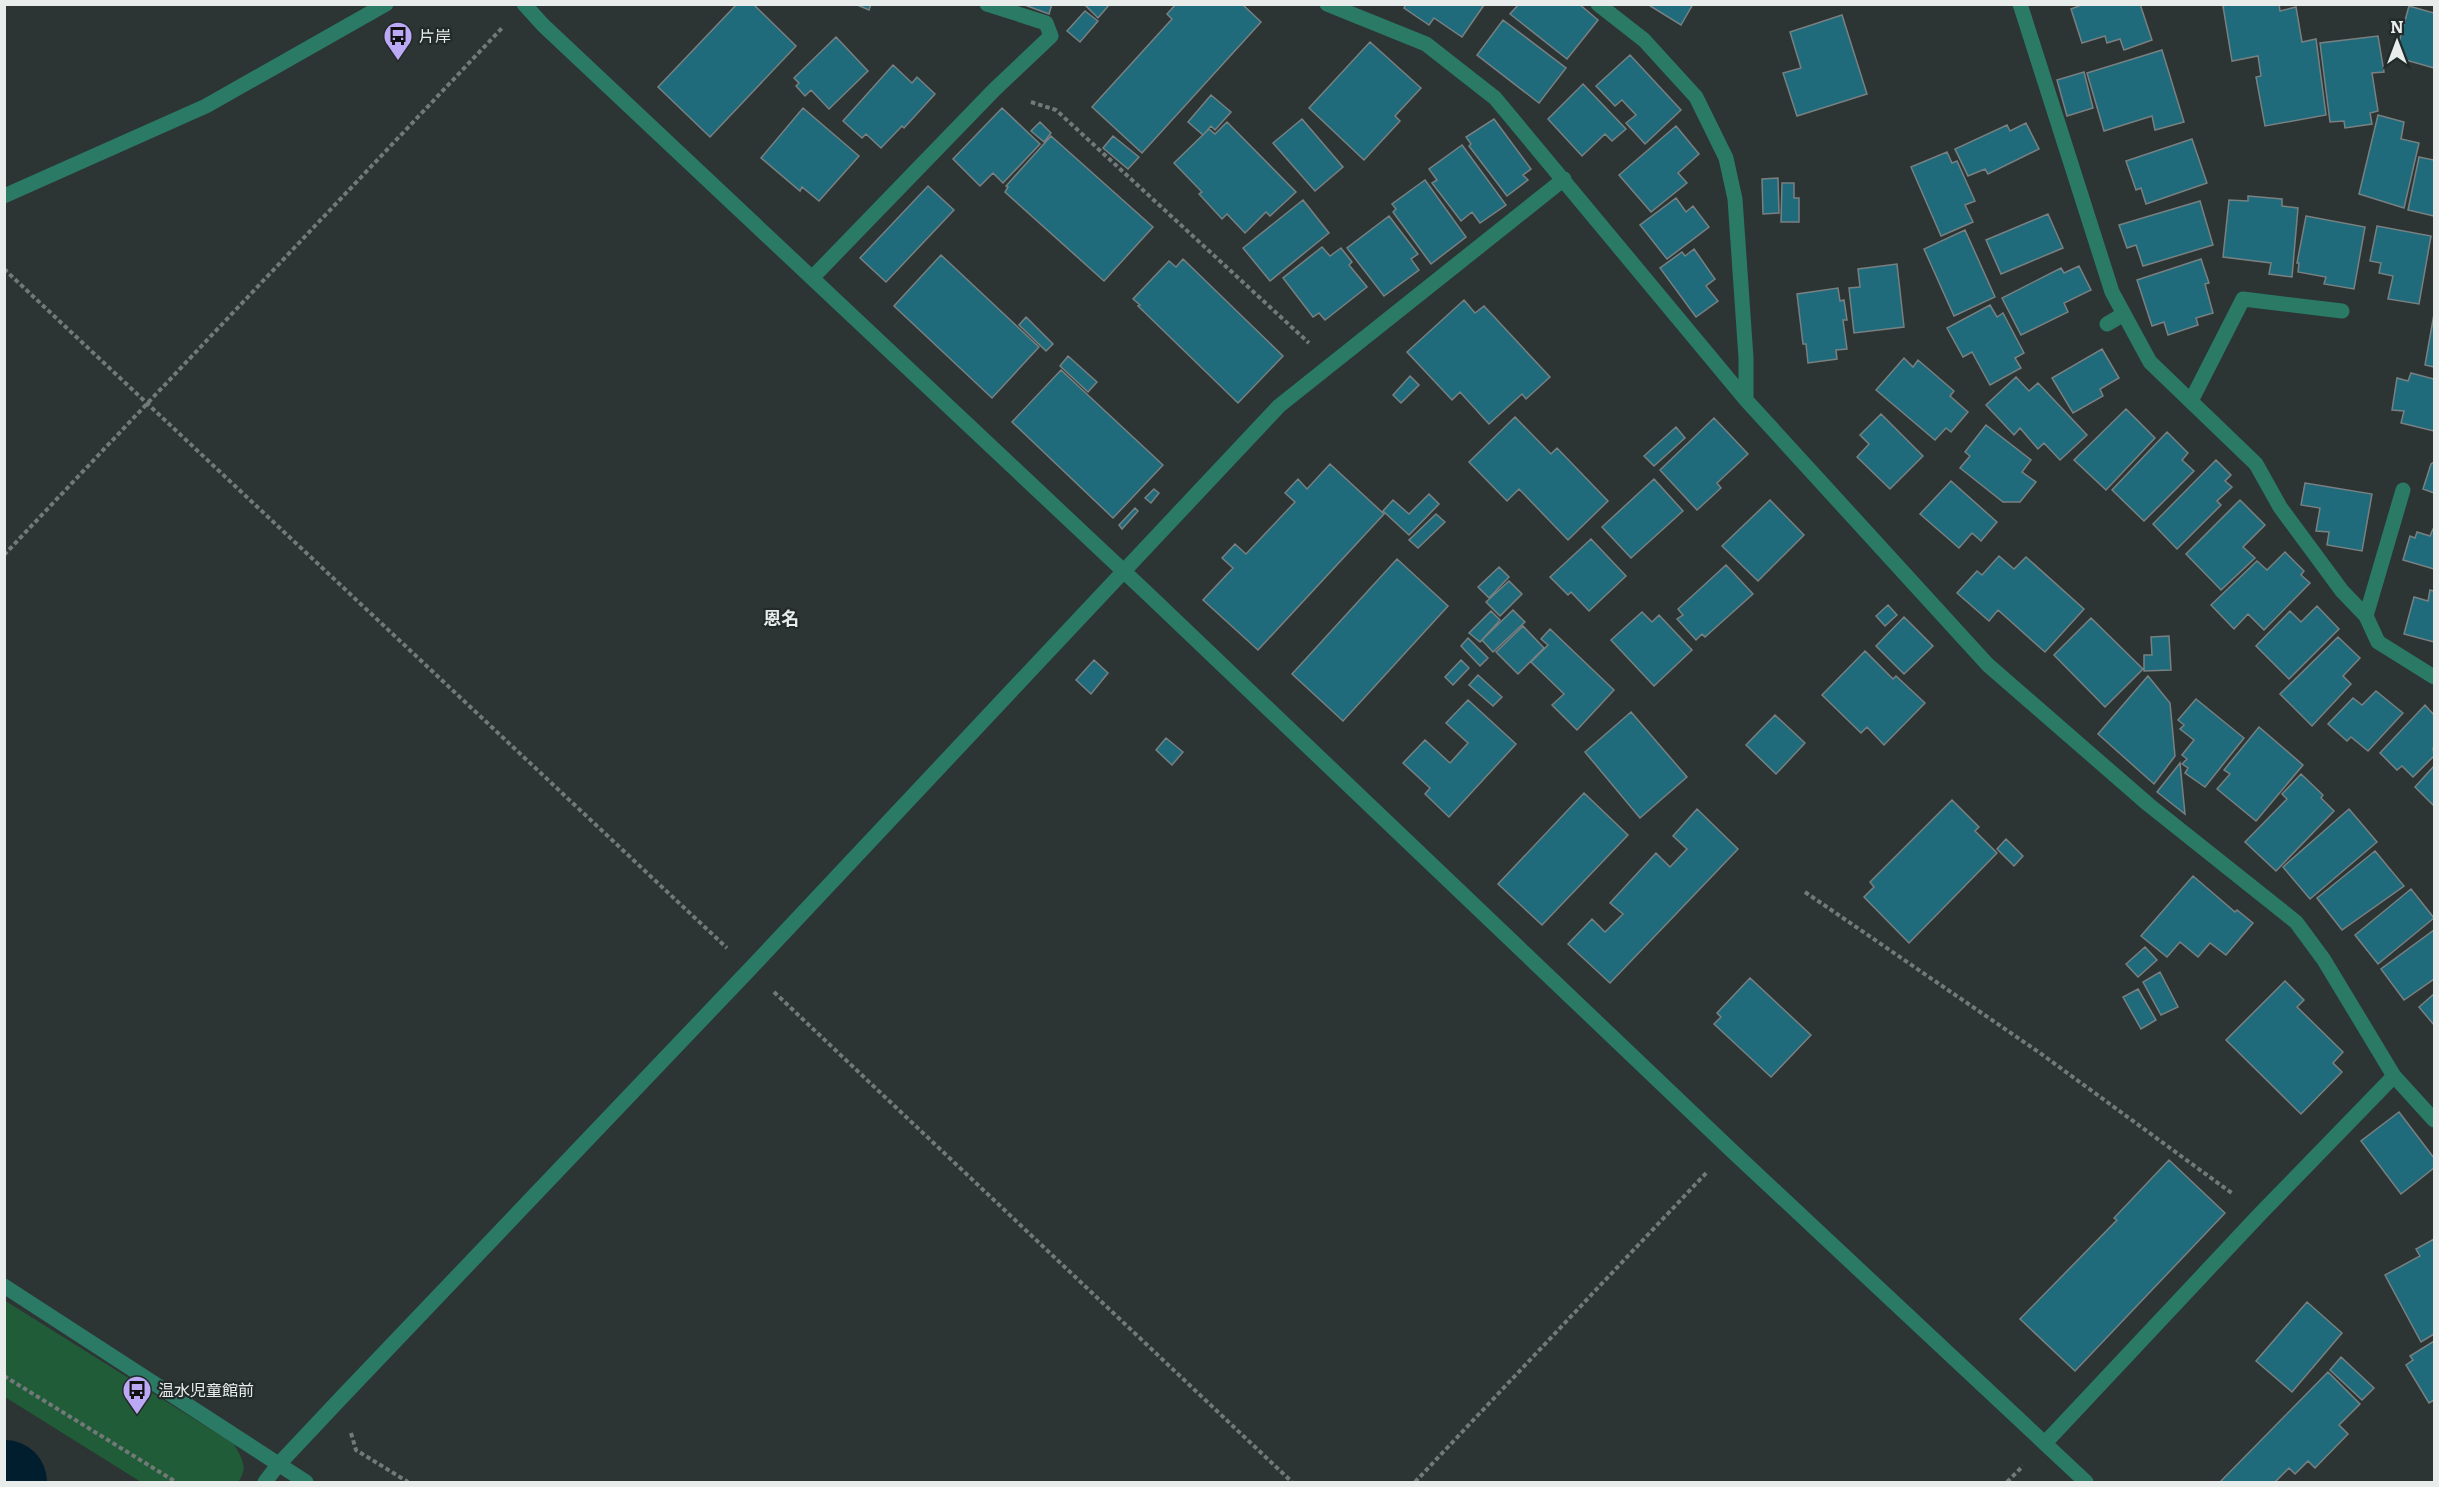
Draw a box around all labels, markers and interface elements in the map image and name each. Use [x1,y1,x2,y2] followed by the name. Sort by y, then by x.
[2367,12,2427,72] north arrow
[2390,14,2404,38] text: N
[382,20,414,62] bus stop icon: 片岸
[419,23,451,47] place label: 片岸
[763,604,799,631] district label: 恩名
[121,1374,153,1416] bus stop icon: 温水児童館前
[158,1377,254,1401] place label: 温水児童館前

